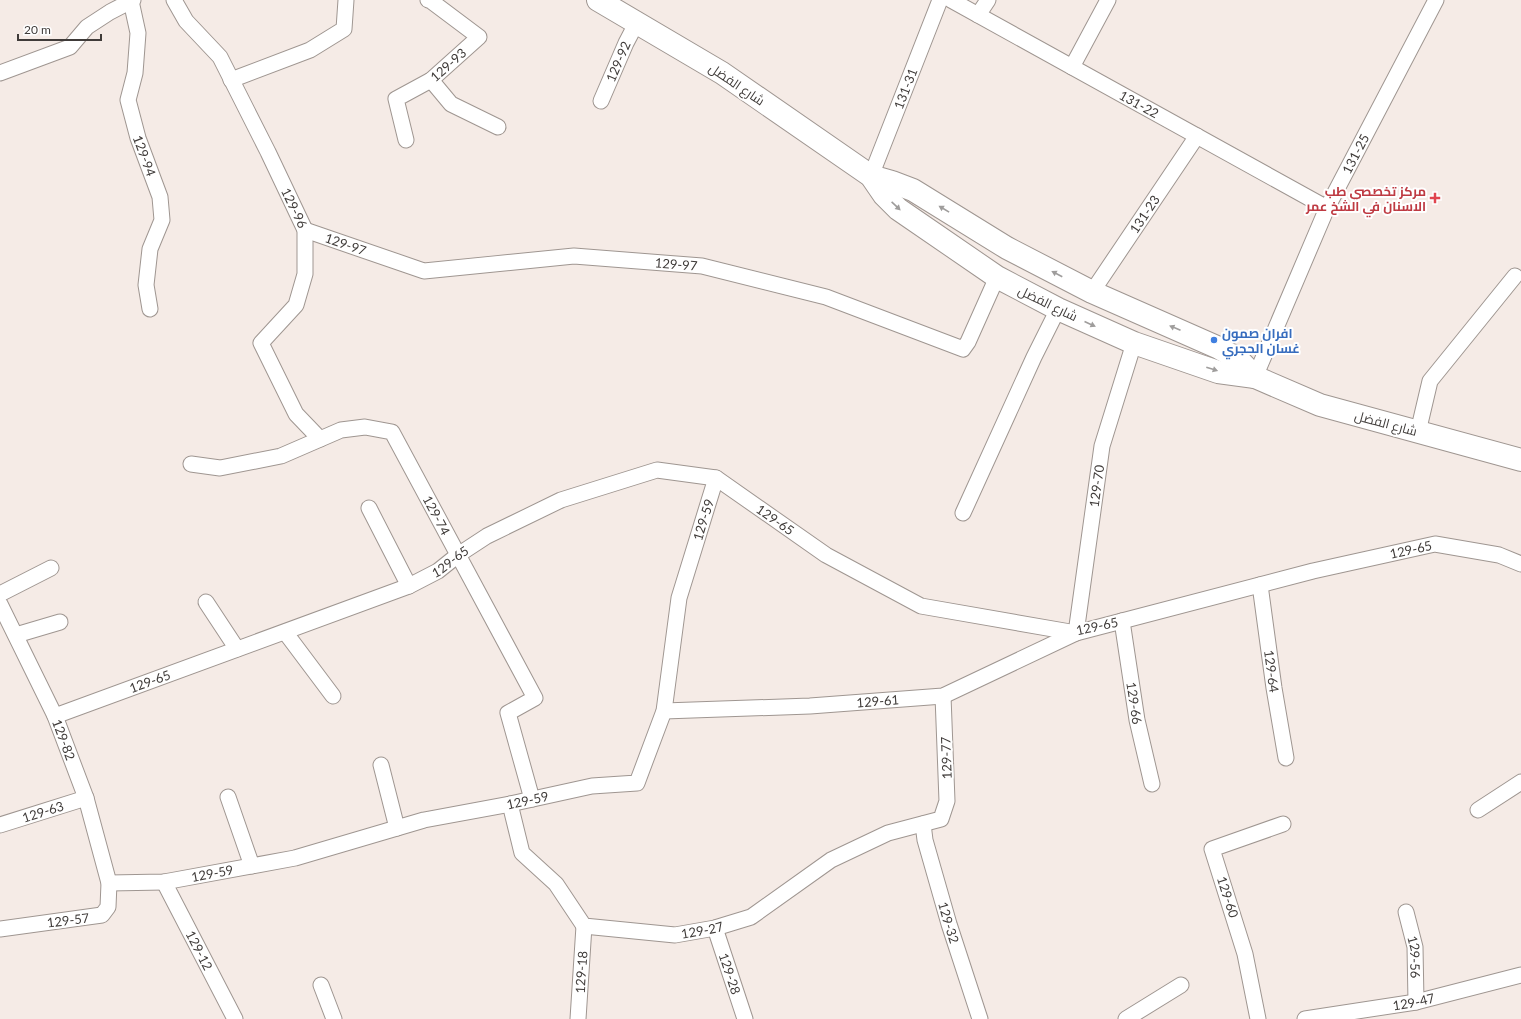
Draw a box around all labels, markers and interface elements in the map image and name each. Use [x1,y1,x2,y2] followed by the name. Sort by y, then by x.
[18,16,101,42] scale bar
[24,22,51,37] text: 20 m
[602,39,634,84] street label: 129-92
[427,45,469,85] street label: 129-93
[705,59,768,109] street label: شارع الفضل
[890,66,921,111] street label: 131-31
[1117,87,1162,121] street label: 131-22
[1338,131,1372,176] street label: 131-25
[130,133,160,179] street label: 129-94
[1305,183,1426,218] place label: مركز تخصصي طب الاسنان في الشخ عمر
[278,185,311,231] street label: 129-96
[1126,192,1163,236] street label: 131-23
[1429,192,1441,204] marker: مركز تخصصي طب الاسنان في الشخ عمر
[891,201,901,211] one-way arrow
[938,206,950,213] one-way arrow
[323,230,369,259] street label: 129-97
[654,254,698,274] street label: 129-97
[1051,271,1062,277] one-way arrow
[1015,282,1080,325] street label: شارع الفضل
[1084,320,1096,327] one-way arrow
[1169,325,1180,331] one-way arrow
[1222,325,1300,360] place label: افران صمون غسان الحجري
[1209,335,1219,345] marker: افران صمون غسان الحجري
[1206,367,1218,373] one-way arrow
[1353,407,1419,440] street label: شارع الفضل
[1086,463,1107,508] street label: 129-70
[420,493,454,538] street label: 129-74
[689,497,717,542] street label: 129-59
[753,501,797,538] street label: 129-65
[1388,537,1433,562] street label: 129-65
[429,542,472,581] street label: 129-65
[1075,614,1119,638] street label: 129-65
[1261,649,1283,694] street label: 129-64
[127,666,173,696] street label: 129-65
[1123,681,1146,726] street label: 129-66
[856,691,900,710] street label: 129-61
[49,717,79,762] street label: 129-82
[937,736,955,780] street label: 129-77
[505,788,550,813] street label: 129-59
[20,798,66,826] street label: 129-63
[190,861,235,885] street label: 129-59
[1214,874,1242,920] street label: 129-60
[935,900,963,945] street label: 129-32
[46,909,91,931] street label: 129-57
[680,918,726,942] street label: 129-27
[183,928,216,973] street label: 129-12
[1404,934,1424,978] street label: 129-56
[572,950,590,994] street label: 129-18
[716,951,744,996] street label: 129-28
[1391,989,1437,1013] street label: 129-47

